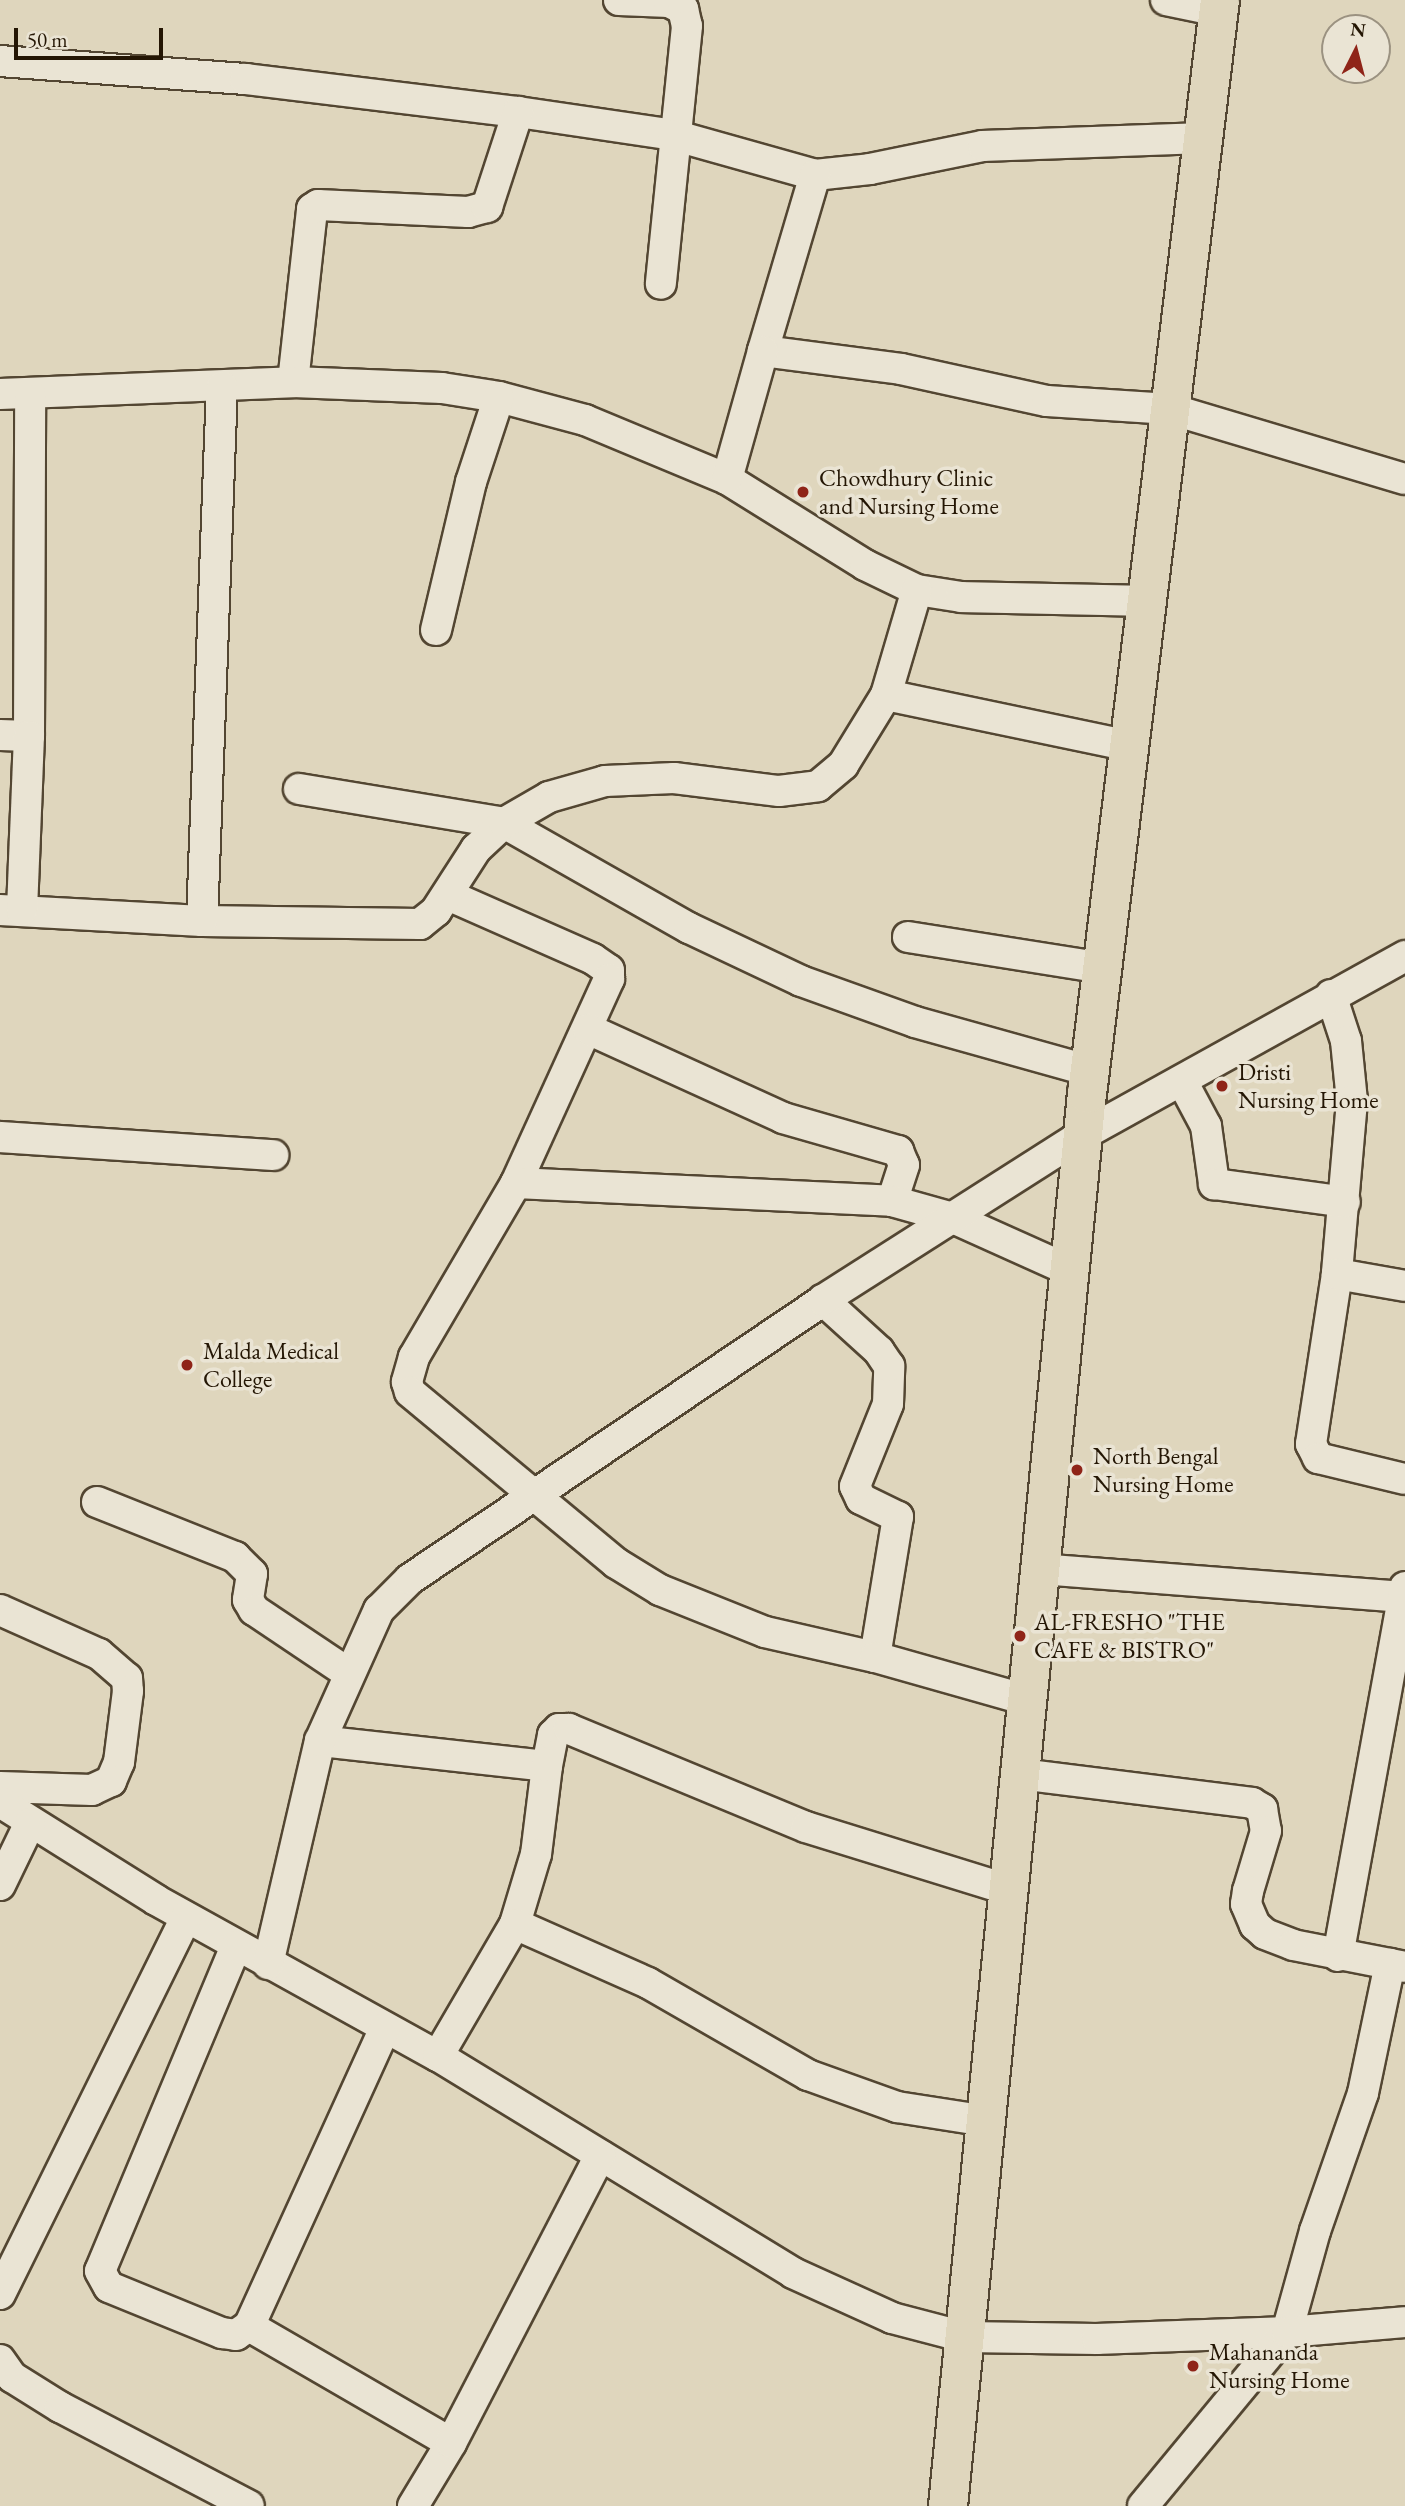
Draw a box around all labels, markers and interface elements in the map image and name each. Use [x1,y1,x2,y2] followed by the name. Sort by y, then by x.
[18,14,166,58] scale bar
[1321,14,1391,84] north arrow
[1349,16,1367,43] text: N
[27,26,68,53] text: 50 m
[819,464,999,520] place label: Chowdhury Clinic and Nursing Home
[793,482,813,502] marker: Chowdhury Clinic and Nursing Home
[1238,1058,1379,1114] place label: Dristi Nursing Home
[1212,1076,1232,1096] marker: Dristi Nursing Home
[203,1337,339,1393] place label: Malda Medical College
[177,1355,197,1375] marker: Malda Medical College
[1093,1442,1234,1498] place label: North Bengal Nursing Home
[1067,1460,1087,1480] marker: North Bengal Nursing Home
[1034,1608,1225,1664] place label: AL-FRESHO "THE CAFE & BISTRO"
[1012,1628,1028,1644] marker: AL-FRESHO "THE CAFE & BISTRO"
[1209,2338,1350,2394] place label: Mahananda Nursing Home
[1183,2356,1203,2376] marker: Mahananda Nursing Home

